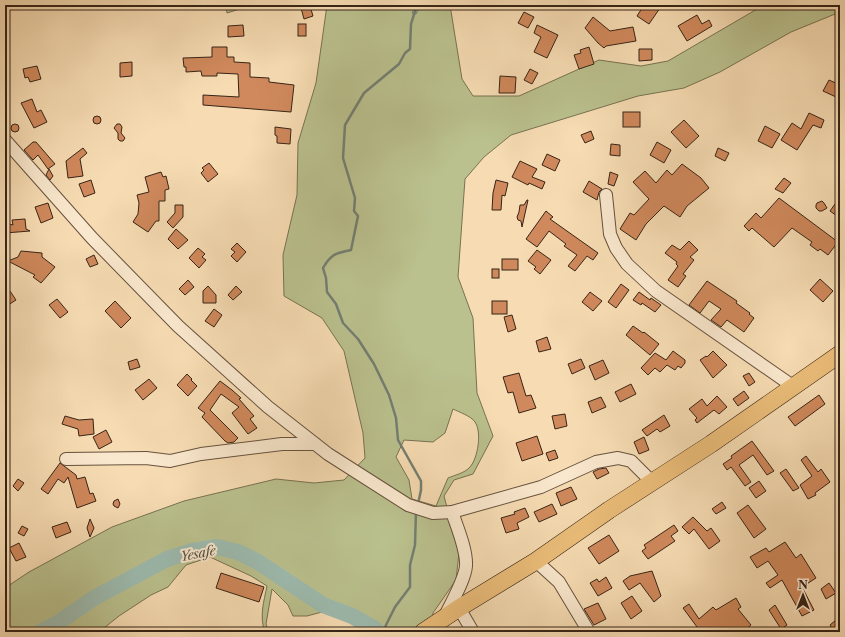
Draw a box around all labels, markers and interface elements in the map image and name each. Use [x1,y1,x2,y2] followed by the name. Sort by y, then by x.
[179,542,218,564] water label: Yesafe
[783,575,823,615] north arrow
[798,578,808,592] text: N

